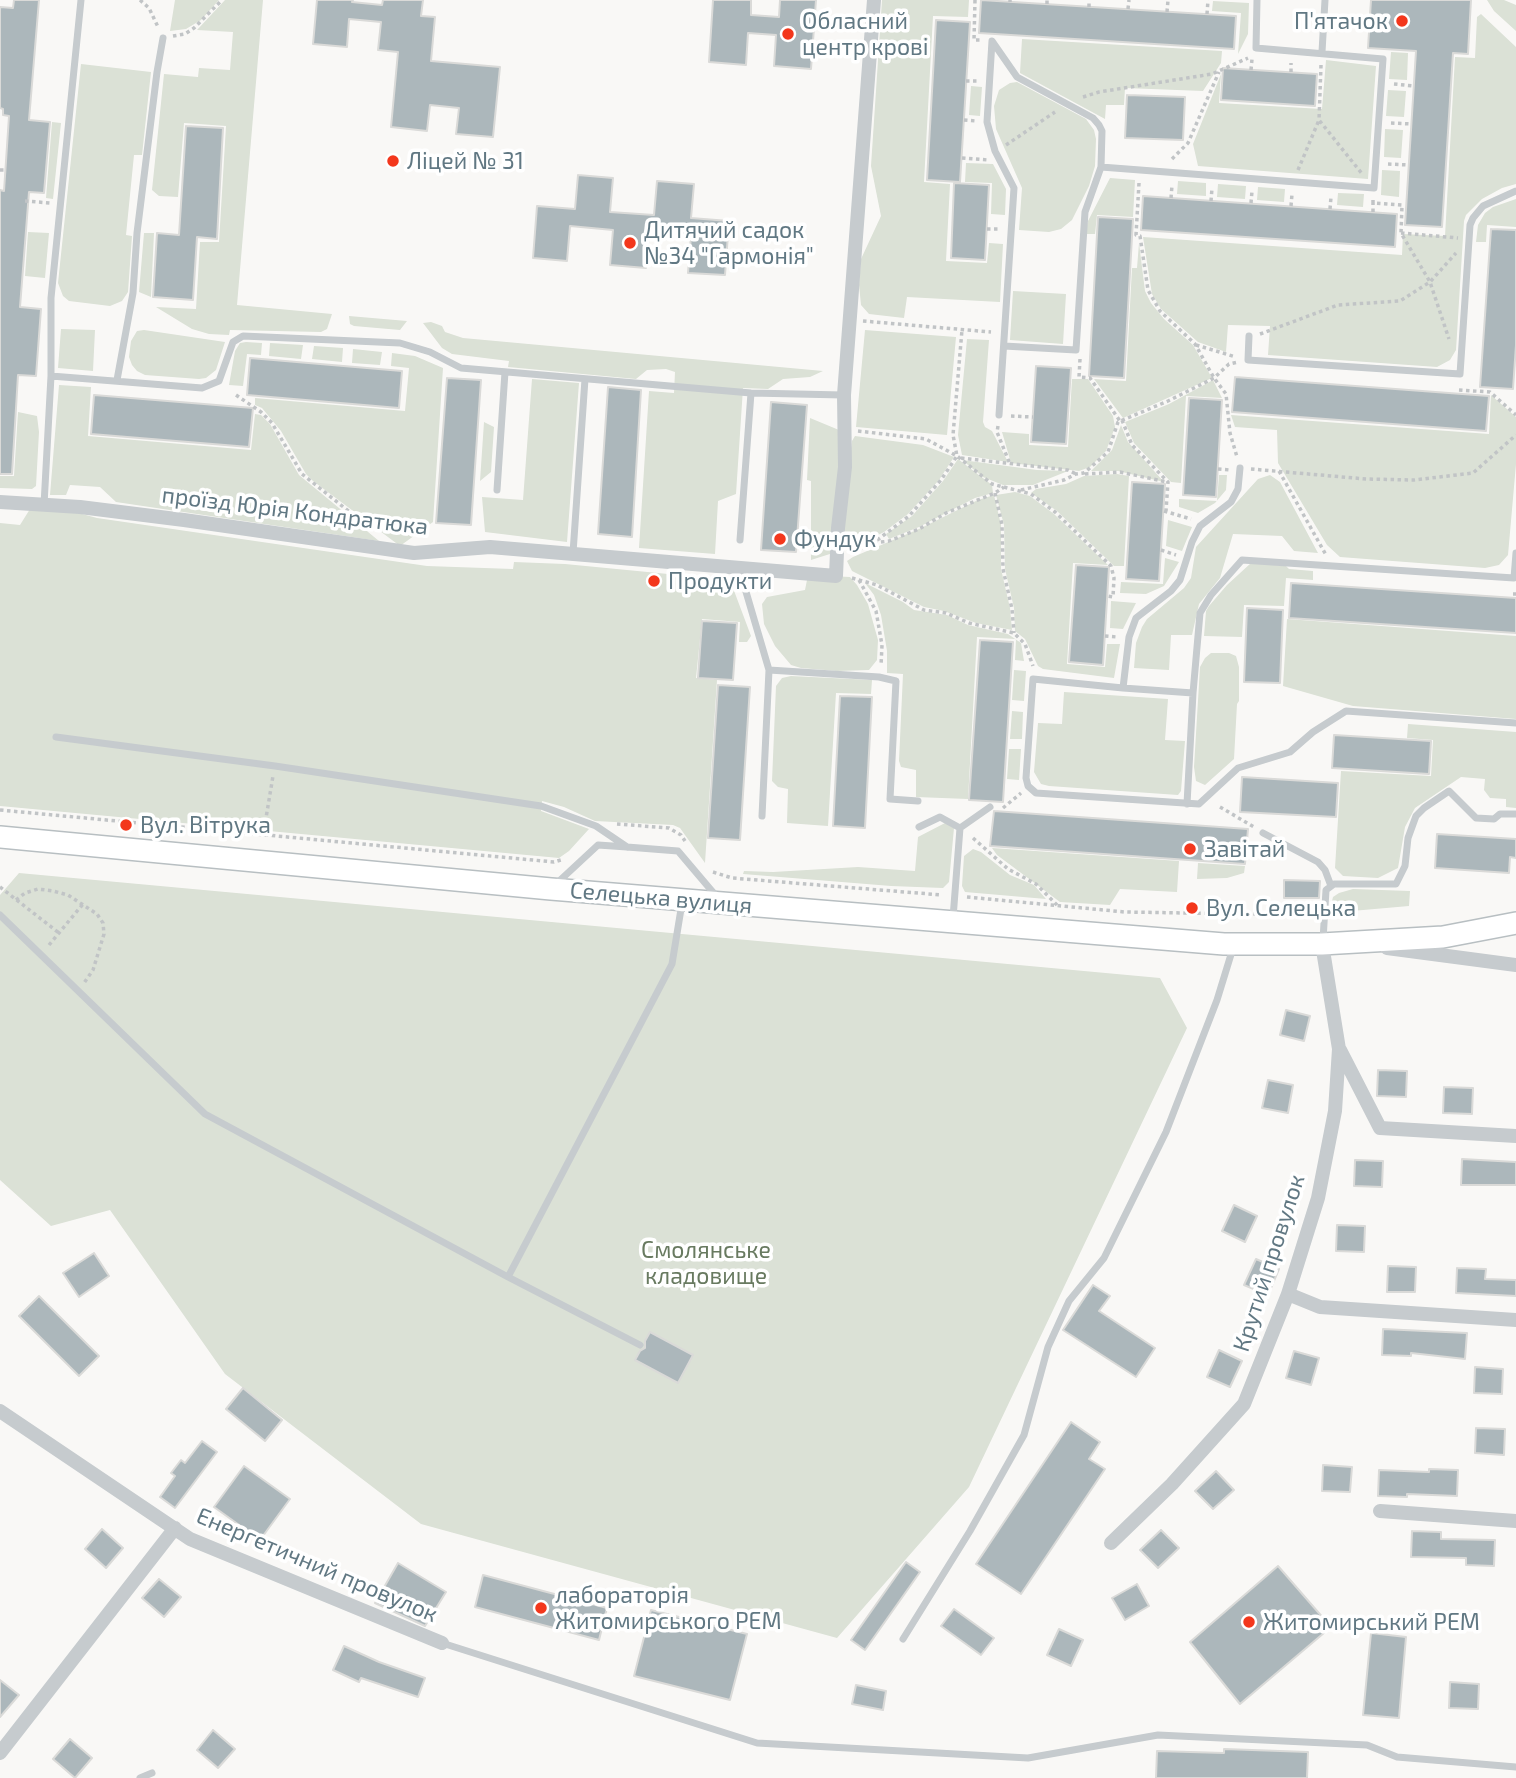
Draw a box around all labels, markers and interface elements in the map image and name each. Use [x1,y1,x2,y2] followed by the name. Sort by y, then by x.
[802,7,929,61] place label: Обласний центр крові
[1294,7,1388,35] place label: П'ятачок
[1394,13,1410,29] marker: П'ятачок
[780,26,796,42] marker: Обласний центр крові
[407,147,524,175] place label: Ліцей № 31
[385,153,401,169] marker: Ліцей № 31
[644,216,814,270] place label: Дитячий садок №34 "Гармонія"
[622,235,638,251] marker: Дитячий садок №34 "Гармонія"
[160,481,430,541] street label: проїзд Юрія Кондратюка
[794,525,876,553] place label: Фундук
[772,531,788,547] marker: Фундук
[668,567,772,595] place label: Продукти
[646,573,662,589] marker: Продукти
[140,811,271,839] place label: Вул. Вітрука
[118,817,134,833] marker: Вул. Вітрука
[1204,835,1285,863] place label: Завітай
[1182,841,1198,857] marker: Завітай
[569,876,753,920] street label: Селецька вулиця
[1206,894,1356,922] place label: Вул. Селецька
[1184,900,1200,916] marker: Вул. Селецька
[1227,1171,1311,1355] street label: Крутий провулок
[641,1236,771,1290] park label: Смолянське кладовище
[192,1502,442,1628] street label: Енергетичний провулок
[555,1581,782,1635] place label: лабораторія Житомирського РЕМ
[533,1600,549,1616] marker: лабораторія Житомирського РЕМ
[1263,1608,1480,1636] place label: Житомирський РЕМ
[1241,1614,1257,1630] marker: Житомирський РЕМ

